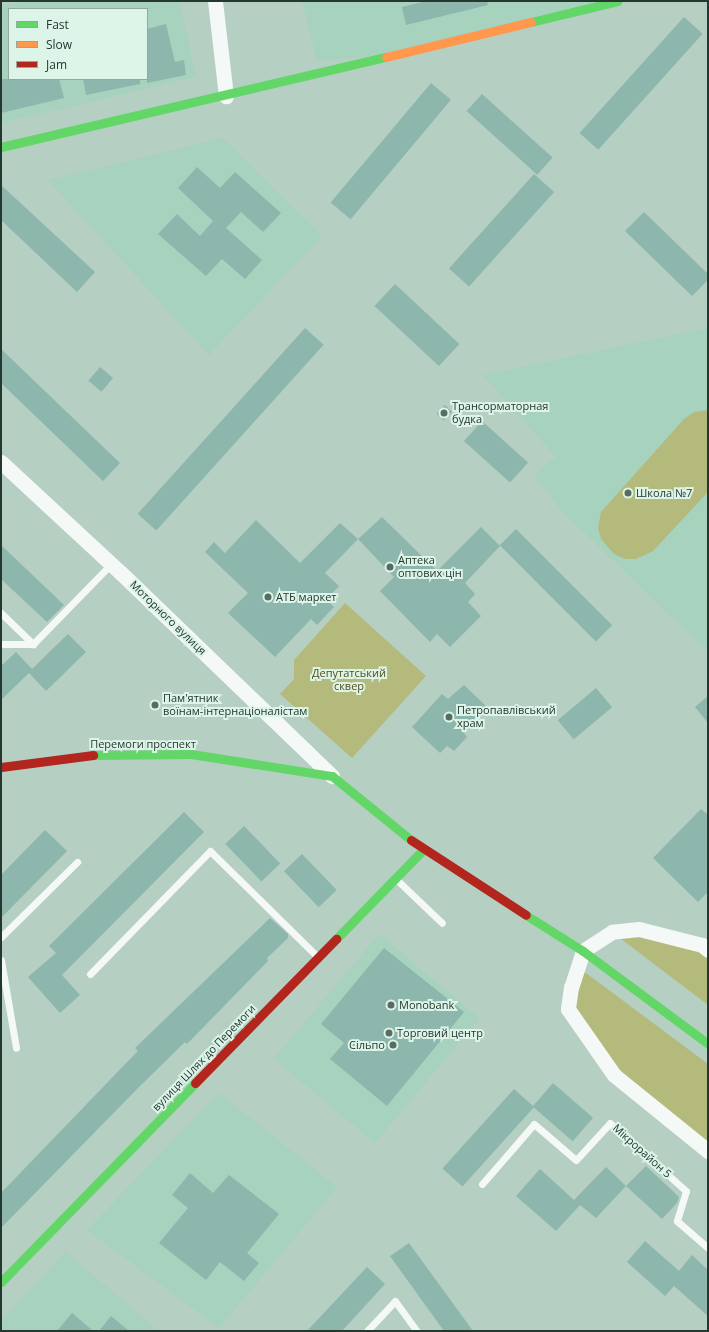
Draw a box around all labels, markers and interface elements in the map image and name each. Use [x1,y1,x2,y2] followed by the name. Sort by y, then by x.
[8,8,148,80] legend
[46,16,69,33] text: Fast
[46,36,72,53] text: Slow
[46,56,67,73] text: Jam
[452,400,548,426] place label: Трансорматорная будка
[439,408,449,418] marker: Трансорматорная будка
[636,486,692,500] place label: Школа №7
[623,488,633,498] marker: Школа №7
[398,554,462,580] place label: Аптека оптових цін
[385,562,395,572] marker: Аптека оптових цін
[127,578,209,658] street label: Моторного вулиця
[276,590,337,604] place label: АТБ маркет
[263,592,273,602] marker: АТБ маркет
[312,667,386,693] park label: Депутатський сквер
[163,692,307,718] place label: Пам'ятник воїнам-інтернаціоналістам
[150,700,160,710] marker: Пам'ятник воїнам-інтернаціоналістам
[457,704,556,730] place label: Петропавлівський храм
[444,712,454,722] marker: Петропавлівський храм
[90,737,196,751] street label: Перемоги проспект
[399,998,454,1012] place label: Monobank
[386,1000,396,1010] marker: Monobank
[150,1002,258,1114] street label: вулиця Шлях до Перемоги
[397,1026,483,1040] place label: Торговий центр
[384,1028,394,1038] marker: Торговий центр
[349,1038,385,1052] place label: Сільпо
[388,1040,398,1050] marker: Сільпо
[610,1121,674,1181] street label: Мікрорайон 5

